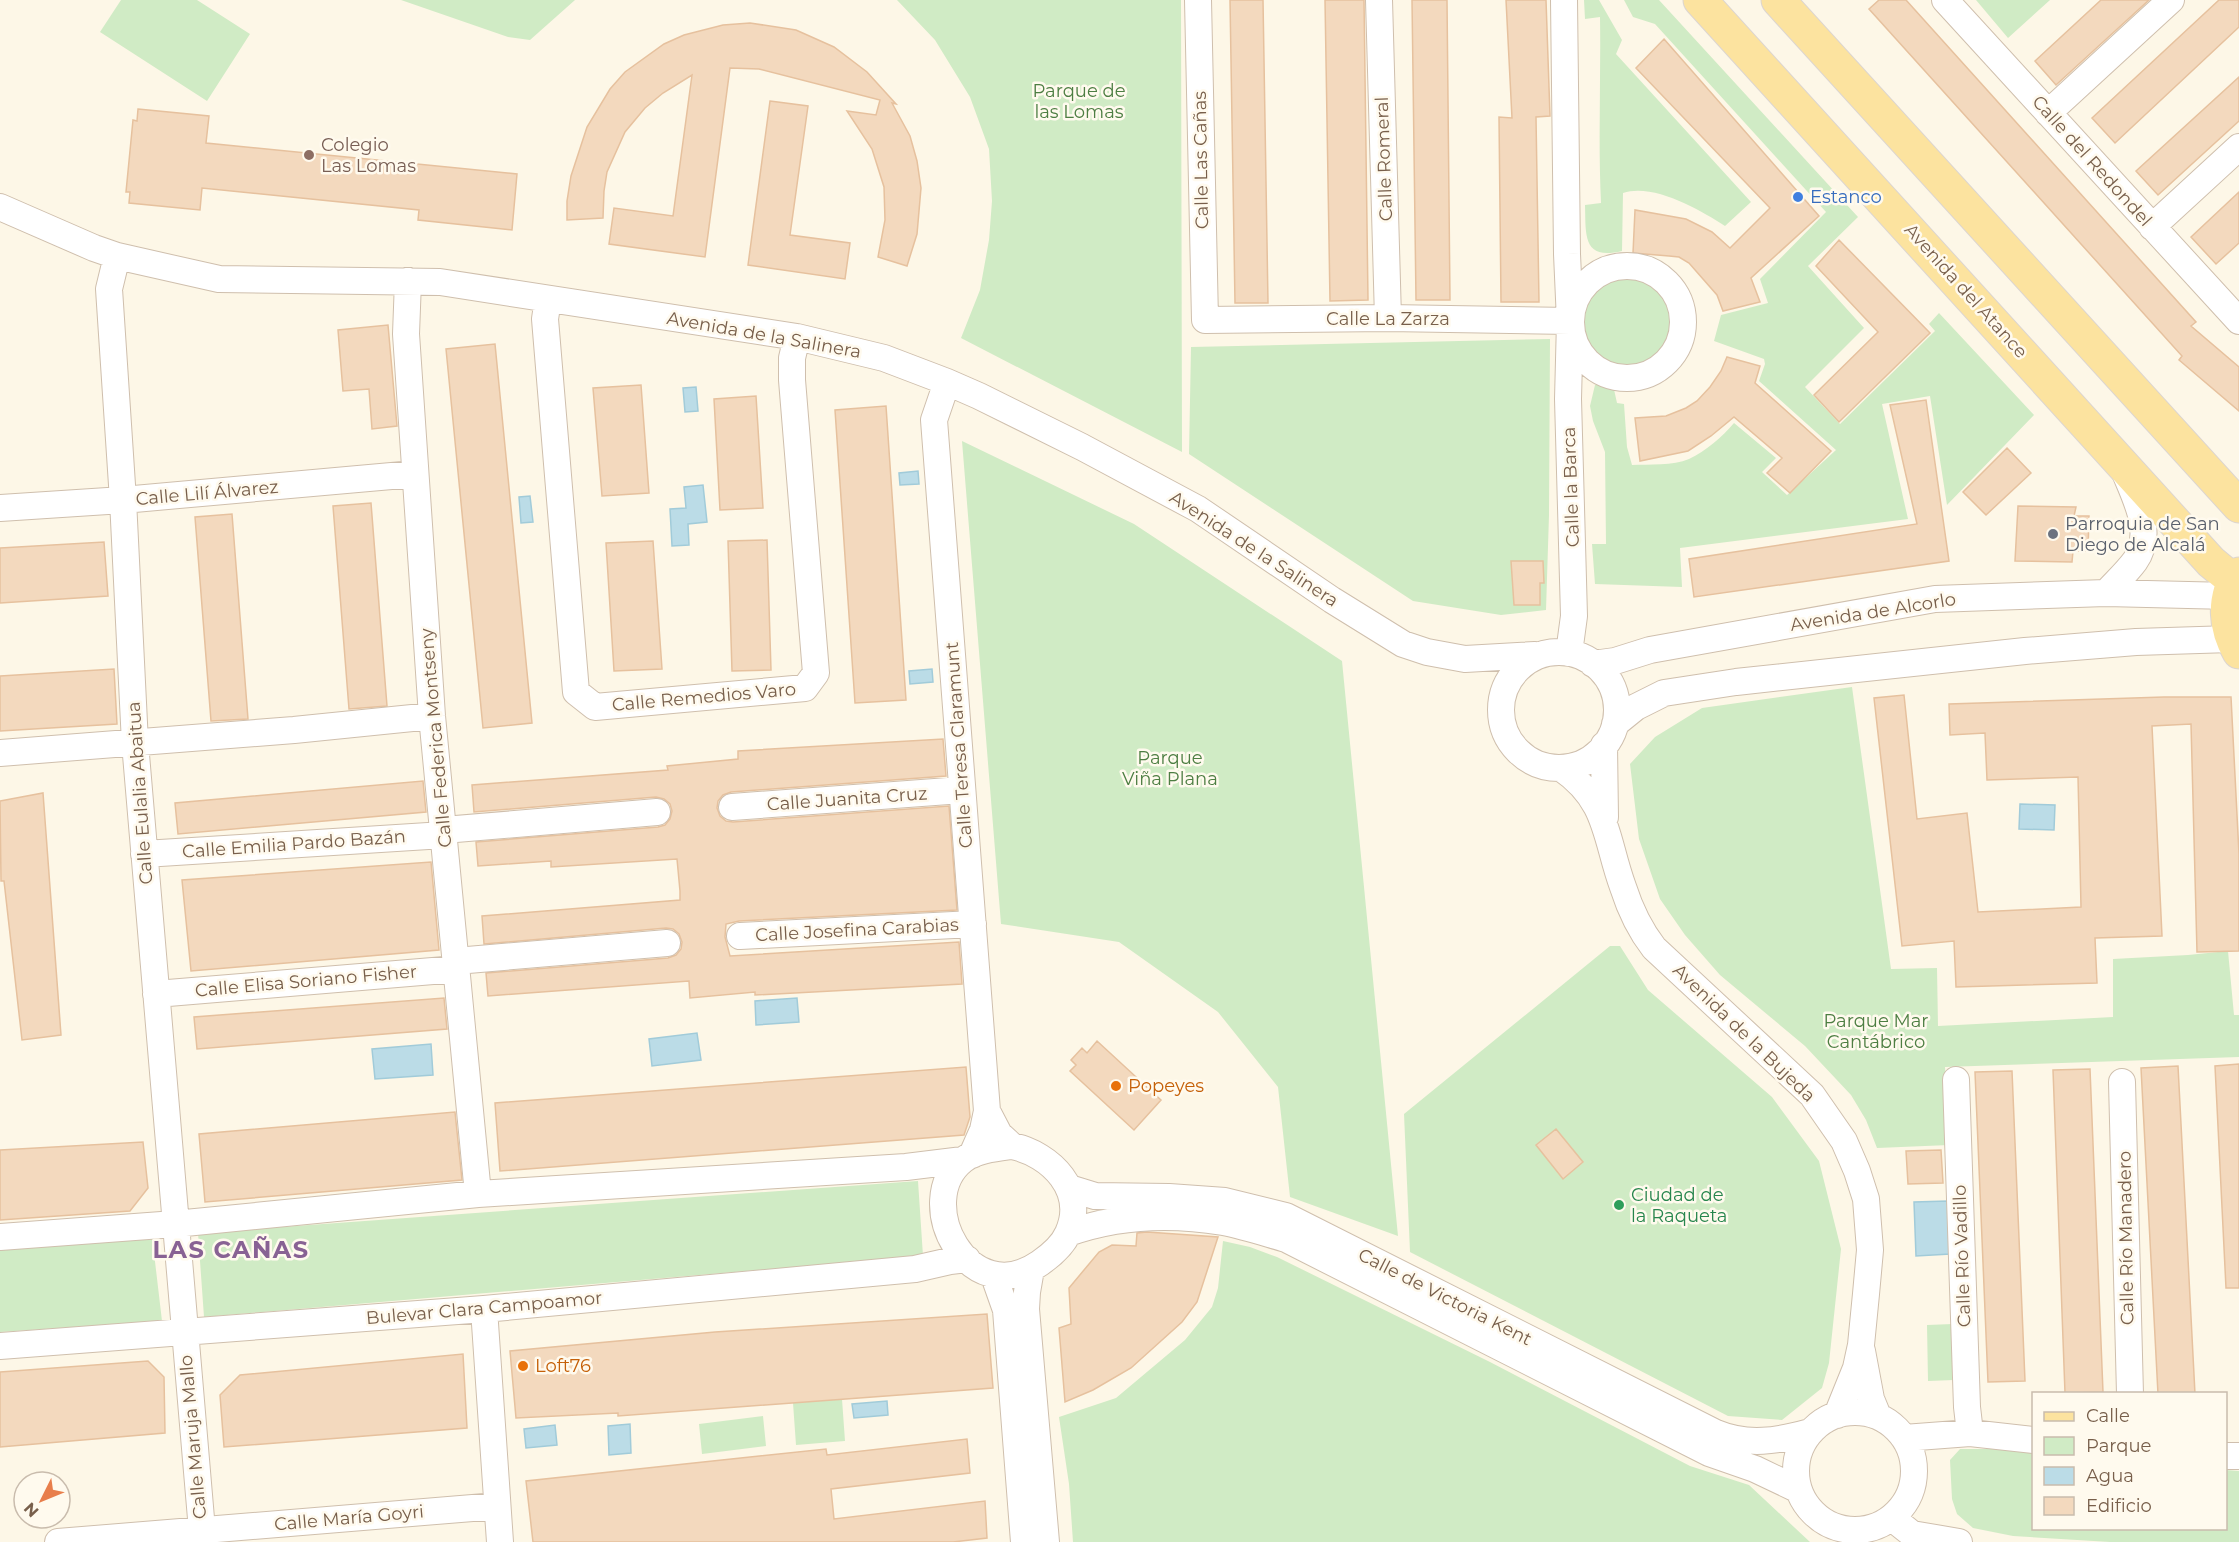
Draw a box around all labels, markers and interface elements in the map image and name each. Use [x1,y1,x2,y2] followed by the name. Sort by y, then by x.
[1032,80,1126,123] park label: Parque de las Lomas
[1189,91,1213,229] street label: Calle Las Cañas
[2027,91,2157,231] street label: Calle del Redondel
[1371,96,1397,222] street label: Calle Romeral
[321,134,416,177] place label: Colegio Las Lomas
[302,148,316,162] marker: Colegio Las Lomas
[1810,186,1882,208] place label: Estanco
[1791,190,1805,204] marker: Estanco
[1900,219,2032,363] street label: Avenida del Atance
[665,307,863,363] street label: Avenida de la Salinera
[1326,308,1450,330] street label: Calle La Zarza
[1558,426,1584,548] street label: Calle la Barca
[135,476,279,510] street label: Calle Lilí Álvarez
[1165,486,1343,612] street label: Avenida de la Salinera
[2065,513,2220,556] place label: Parroquia de San Diego de Alcalá
[2046,527,2060,541] marker: Parroquia de San Diego de Alcalá
[1789,588,1957,636] street label: Avenida de Alcorlo
[415,627,457,849] street label: Calle Federica Montseny
[941,641,977,849] street label: Calle Teresa Claramunt
[611,678,797,716] street label: Calle Remedios Varo
[123,701,157,885] street label: Calle Eulalia Abaitua
[1122,747,1218,790] park label: Parque Viña Plana
[766,782,928,816] street label: Calle Juanita Cruz
[181,825,407,863] street label: Calle Emilia Pardo Bazán
[755,914,960,946] street label: Calle Josefina Carabias
[1668,959,1820,1107] street label: Avenida de la Bujeda
[194,960,418,1002] street label: Calle Elisa Soriano Fisher
[1823,1010,1929,1053] park label: Parque Mar Cantábrico
[1128,1075,1204,1097] place label: Popeyes
[1109,1079,1123,1093] marker: Popeyes
[2113,1151,2139,1325] street label: Calle Río Manadero
[1631,1184,1727,1227] place label: Ciudad de la Raqueta
[1949,1184,1975,1328] street label: Calle Río Vadillo
[1612,1198,1626,1212] marker: Ciudad de la Raqueta
[152,1235,310,1264] district label: LAS CAÑAS
[1355,1244,1535,1350] street label: Calle de Victoria Kent
[365,1287,603,1329] street label: Bulevar Clara Campoamor
[175,1354,211,1520] street label: Calle Maruja Mallo
[535,1355,591,1377] place label: Loft76
[516,1359,530,1373] marker: Loft76
[2032,1392,2227,1530] legend
[2086,1405,2130,1427] text: Calle
[2086,1435,2152,1457] text: Parque
[2086,1465,2134,1487] text: Agua
[12,1470,72,1530] north arrow
[2086,1495,2152,1517] text: Edificio
[20,1499,43,1521] text: N
[273,1500,425,1536] street label: Calle María Goyri

